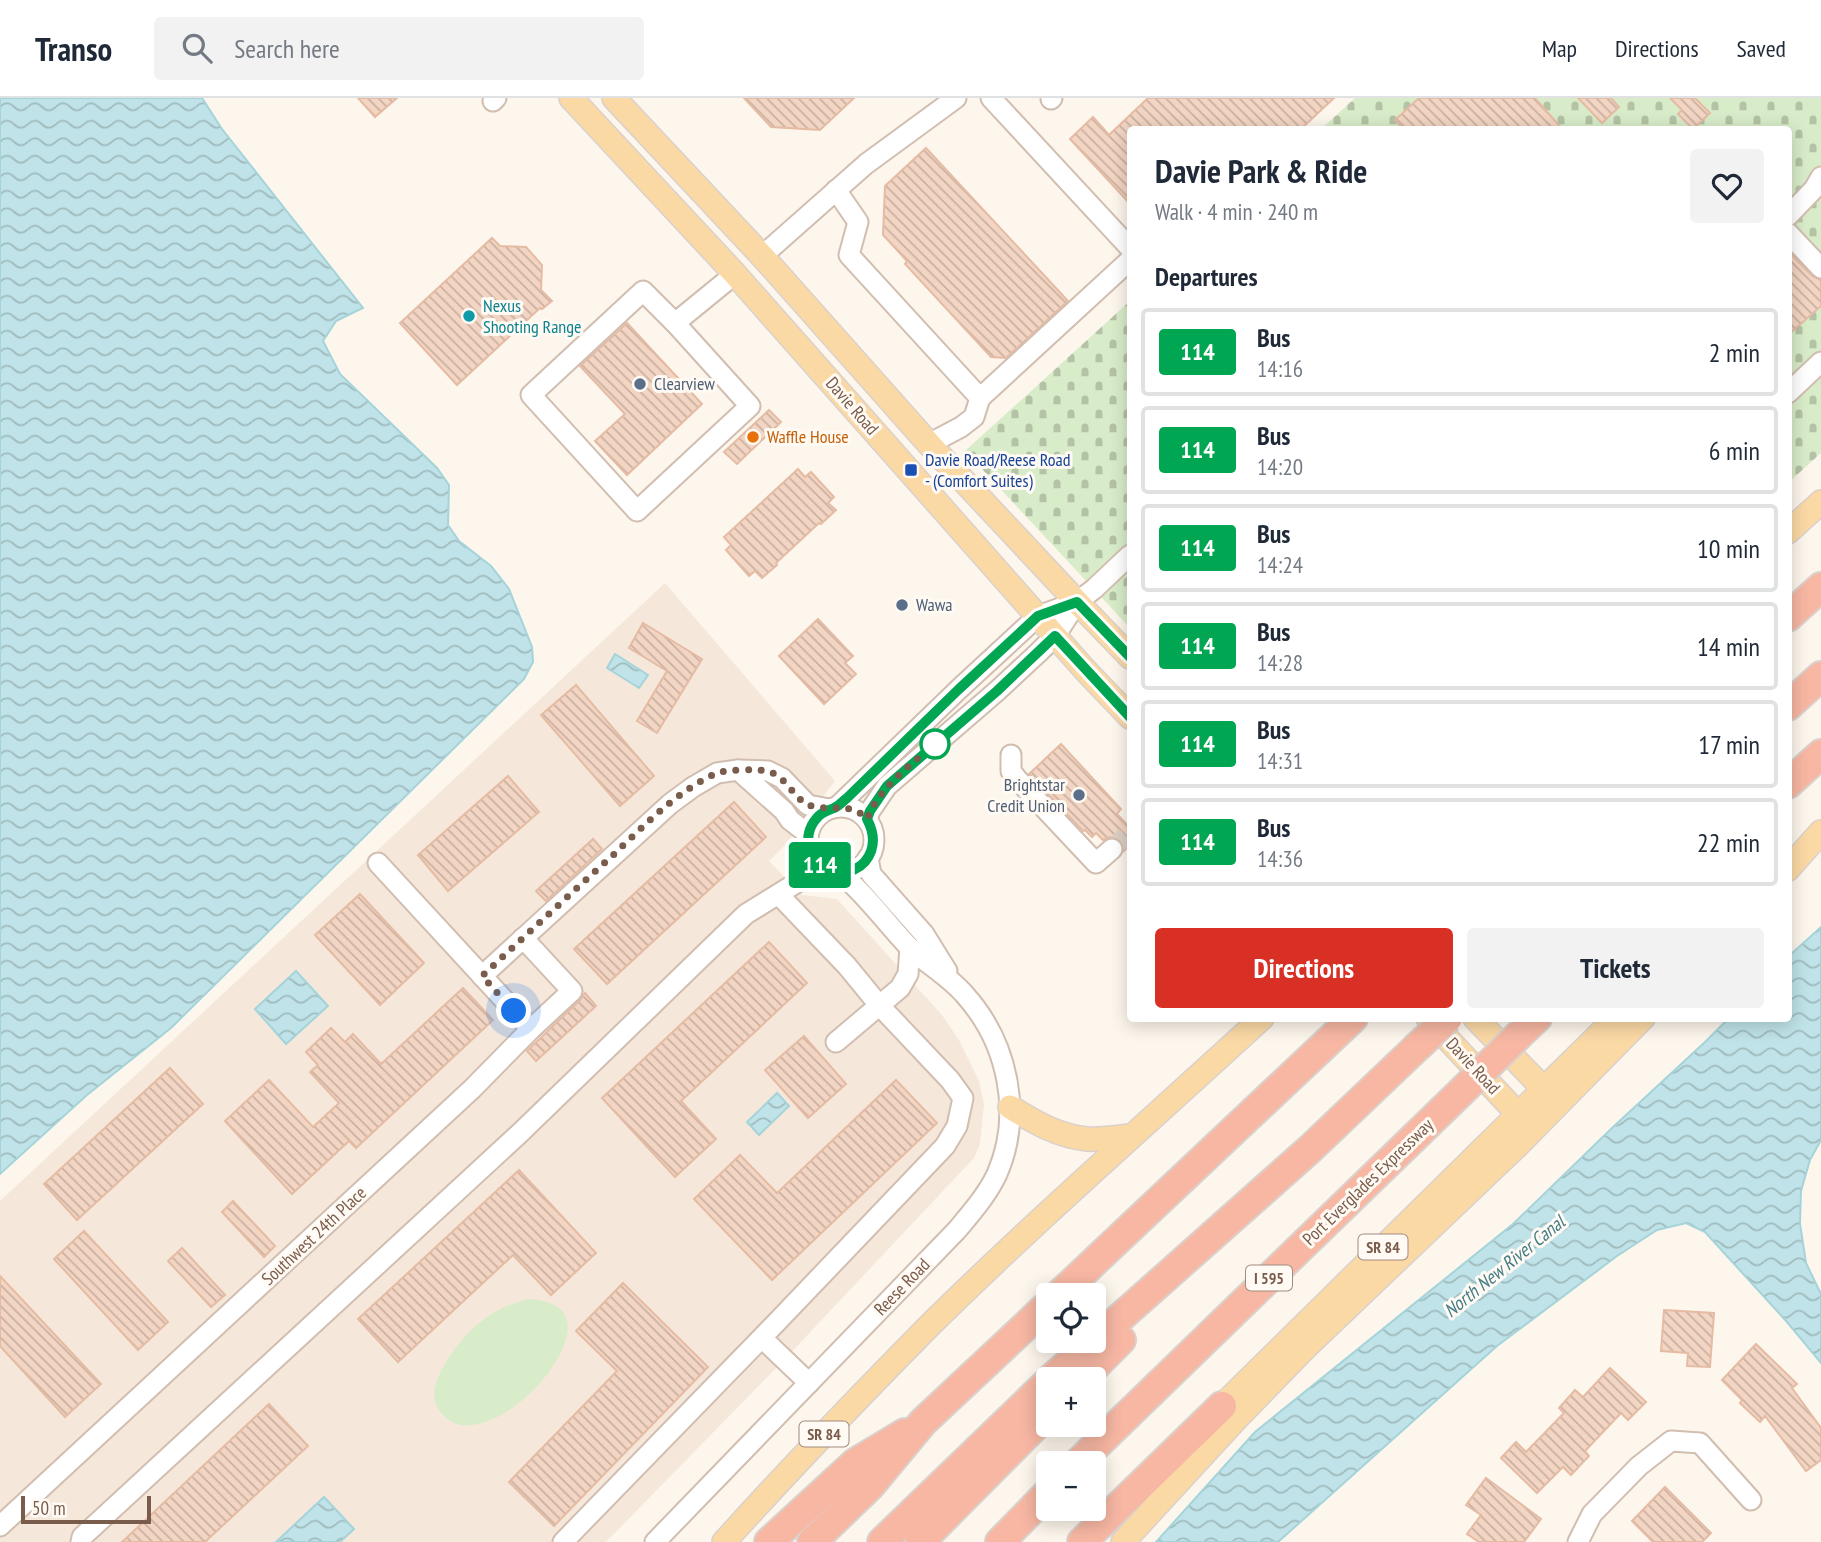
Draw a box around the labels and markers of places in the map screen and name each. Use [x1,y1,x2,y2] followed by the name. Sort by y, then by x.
[483,294,581,338] place label: Nexus Shooting Range
[461,308,477,324] marker: Nexus Shooting Range
[654,372,715,395] place label: Clearview
[632,376,648,392] marker: Clearview
[767,425,849,448] place label: Waffle House
[745,429,761,445] marker: Waffle House
[925,448,1071,492] place label: Davie Road/Reese Road - (Comfort Suites)
[903,462,919,478] marker: Davie Road/Reese Road - (Comfort Suites)
[916,593,953,616] place label: Wawa
[894,597,910,613] marker: Wawa
[920,729,950,759] unlabelled marker
[987,773,1065,817] place label: Brightstar Credit Union
[1071,787,1087,803] marker: Brightstar Credit Union

